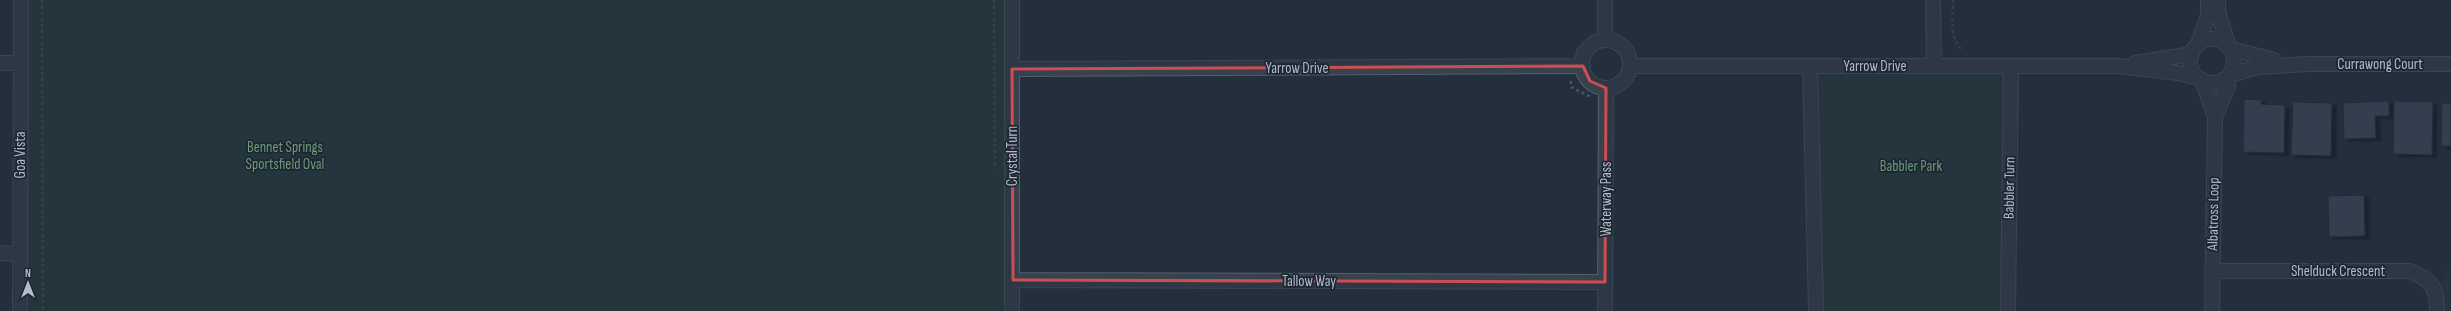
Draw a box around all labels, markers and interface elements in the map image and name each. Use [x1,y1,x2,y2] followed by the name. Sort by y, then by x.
[2337,55,2423,74] street label: Currawong Court
[1844,57,1906,76] street label: Yarrow Drive
[1266,59,1328,78] street label: Yarrow Drive
[1003,126,1022,186] street label: Crystal Turn
[11,131,30,179] street label: Goa Vista
[246,138,324,174] park label: Bennet Springs Sportsfield Oval
[1880,157,1942,176] park label: Babbler Park
[1999,157,2020,219] street label: Babbler Turn
[1597,162,1616,236] street label: Waterway Pass
[2203,177,2224,252] street label: Albatross Loop
[2291,262,2385,281] street label: Shelduck Crescent
[8,263,48,303] north arrow
[25,267,31,280] text: N
[1282,272,1336,291] street label: Tallow Way

